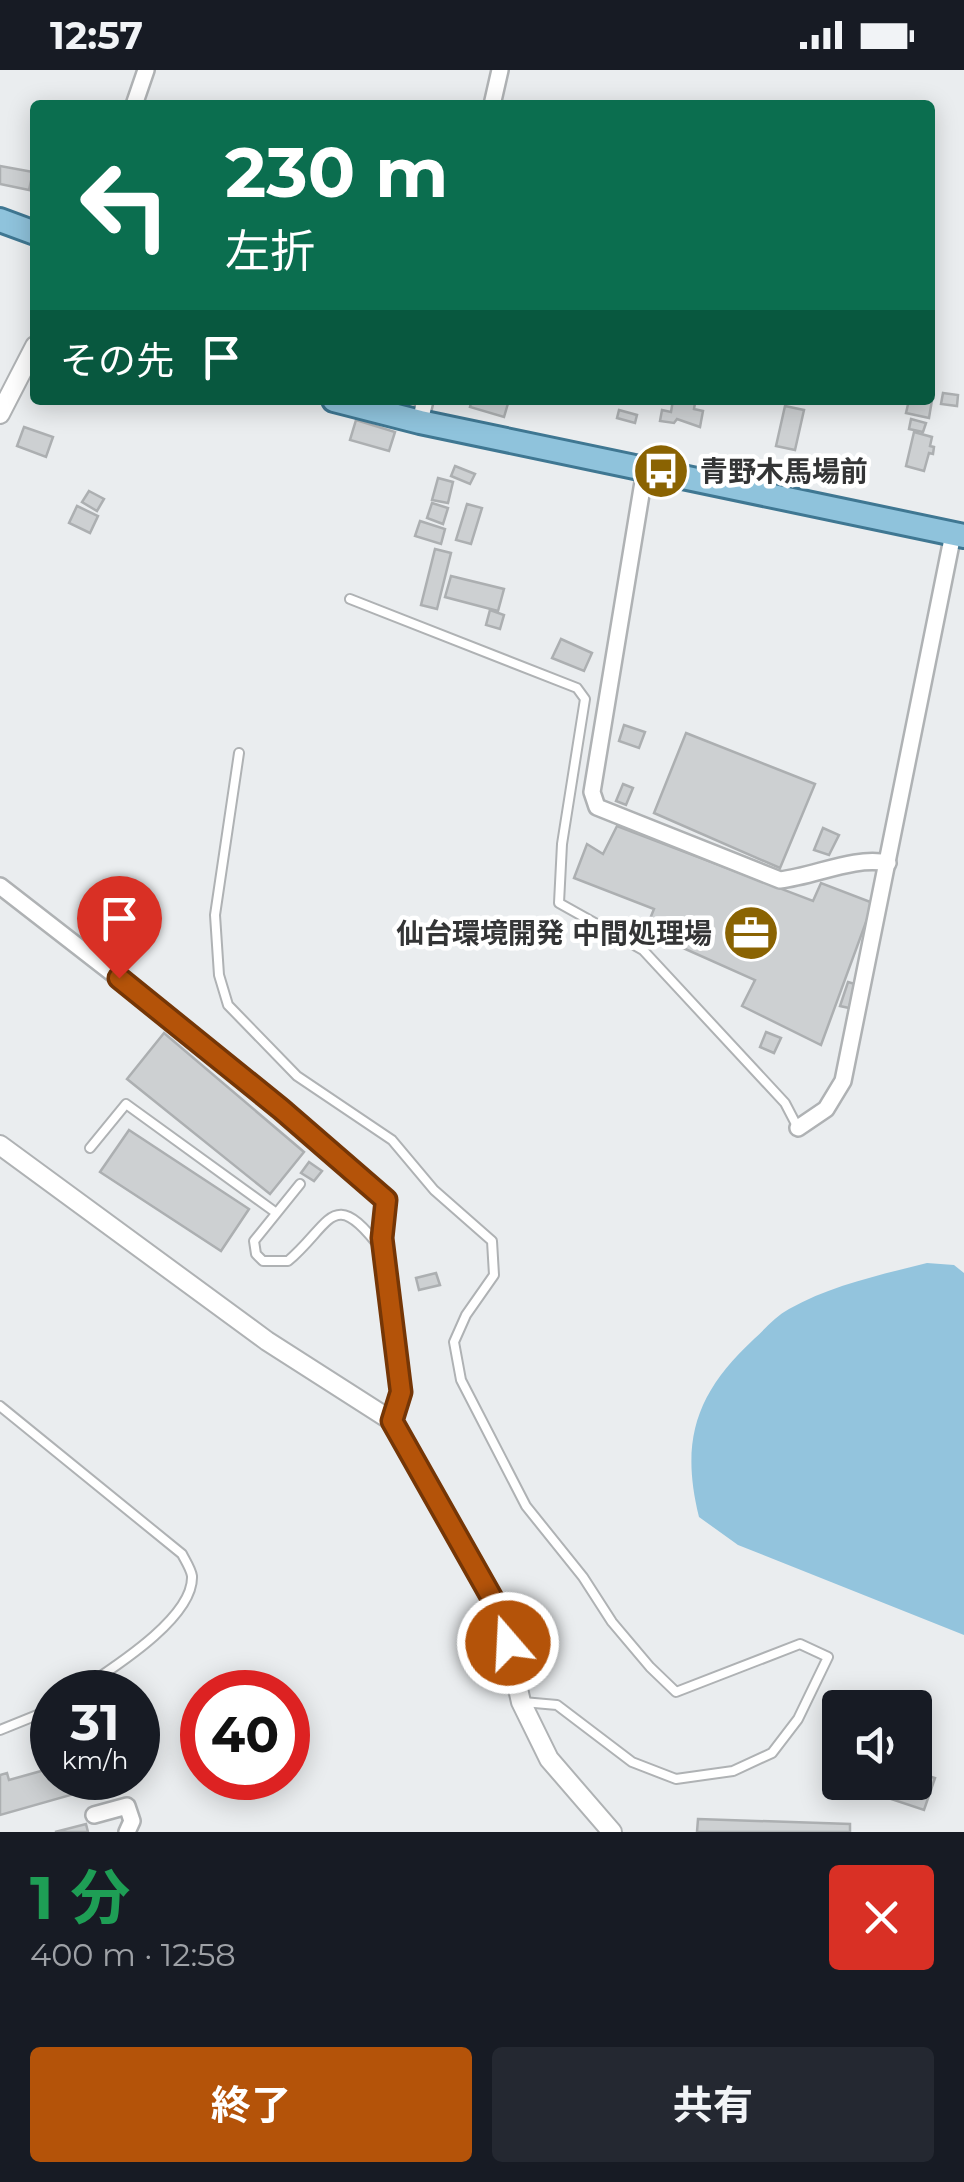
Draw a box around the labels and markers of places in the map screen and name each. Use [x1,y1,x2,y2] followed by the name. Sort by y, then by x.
[631,441,691,501] bus stop icon: 青野木馬場前
[700,454,868,488] place label: 青野木馬場前
[77,876,162,979] pin
[721,903,781,963] office icon: 仙台環境開発 中間処理場
[396,916,712,950] place label: 仙台環境開発 中間処理場

